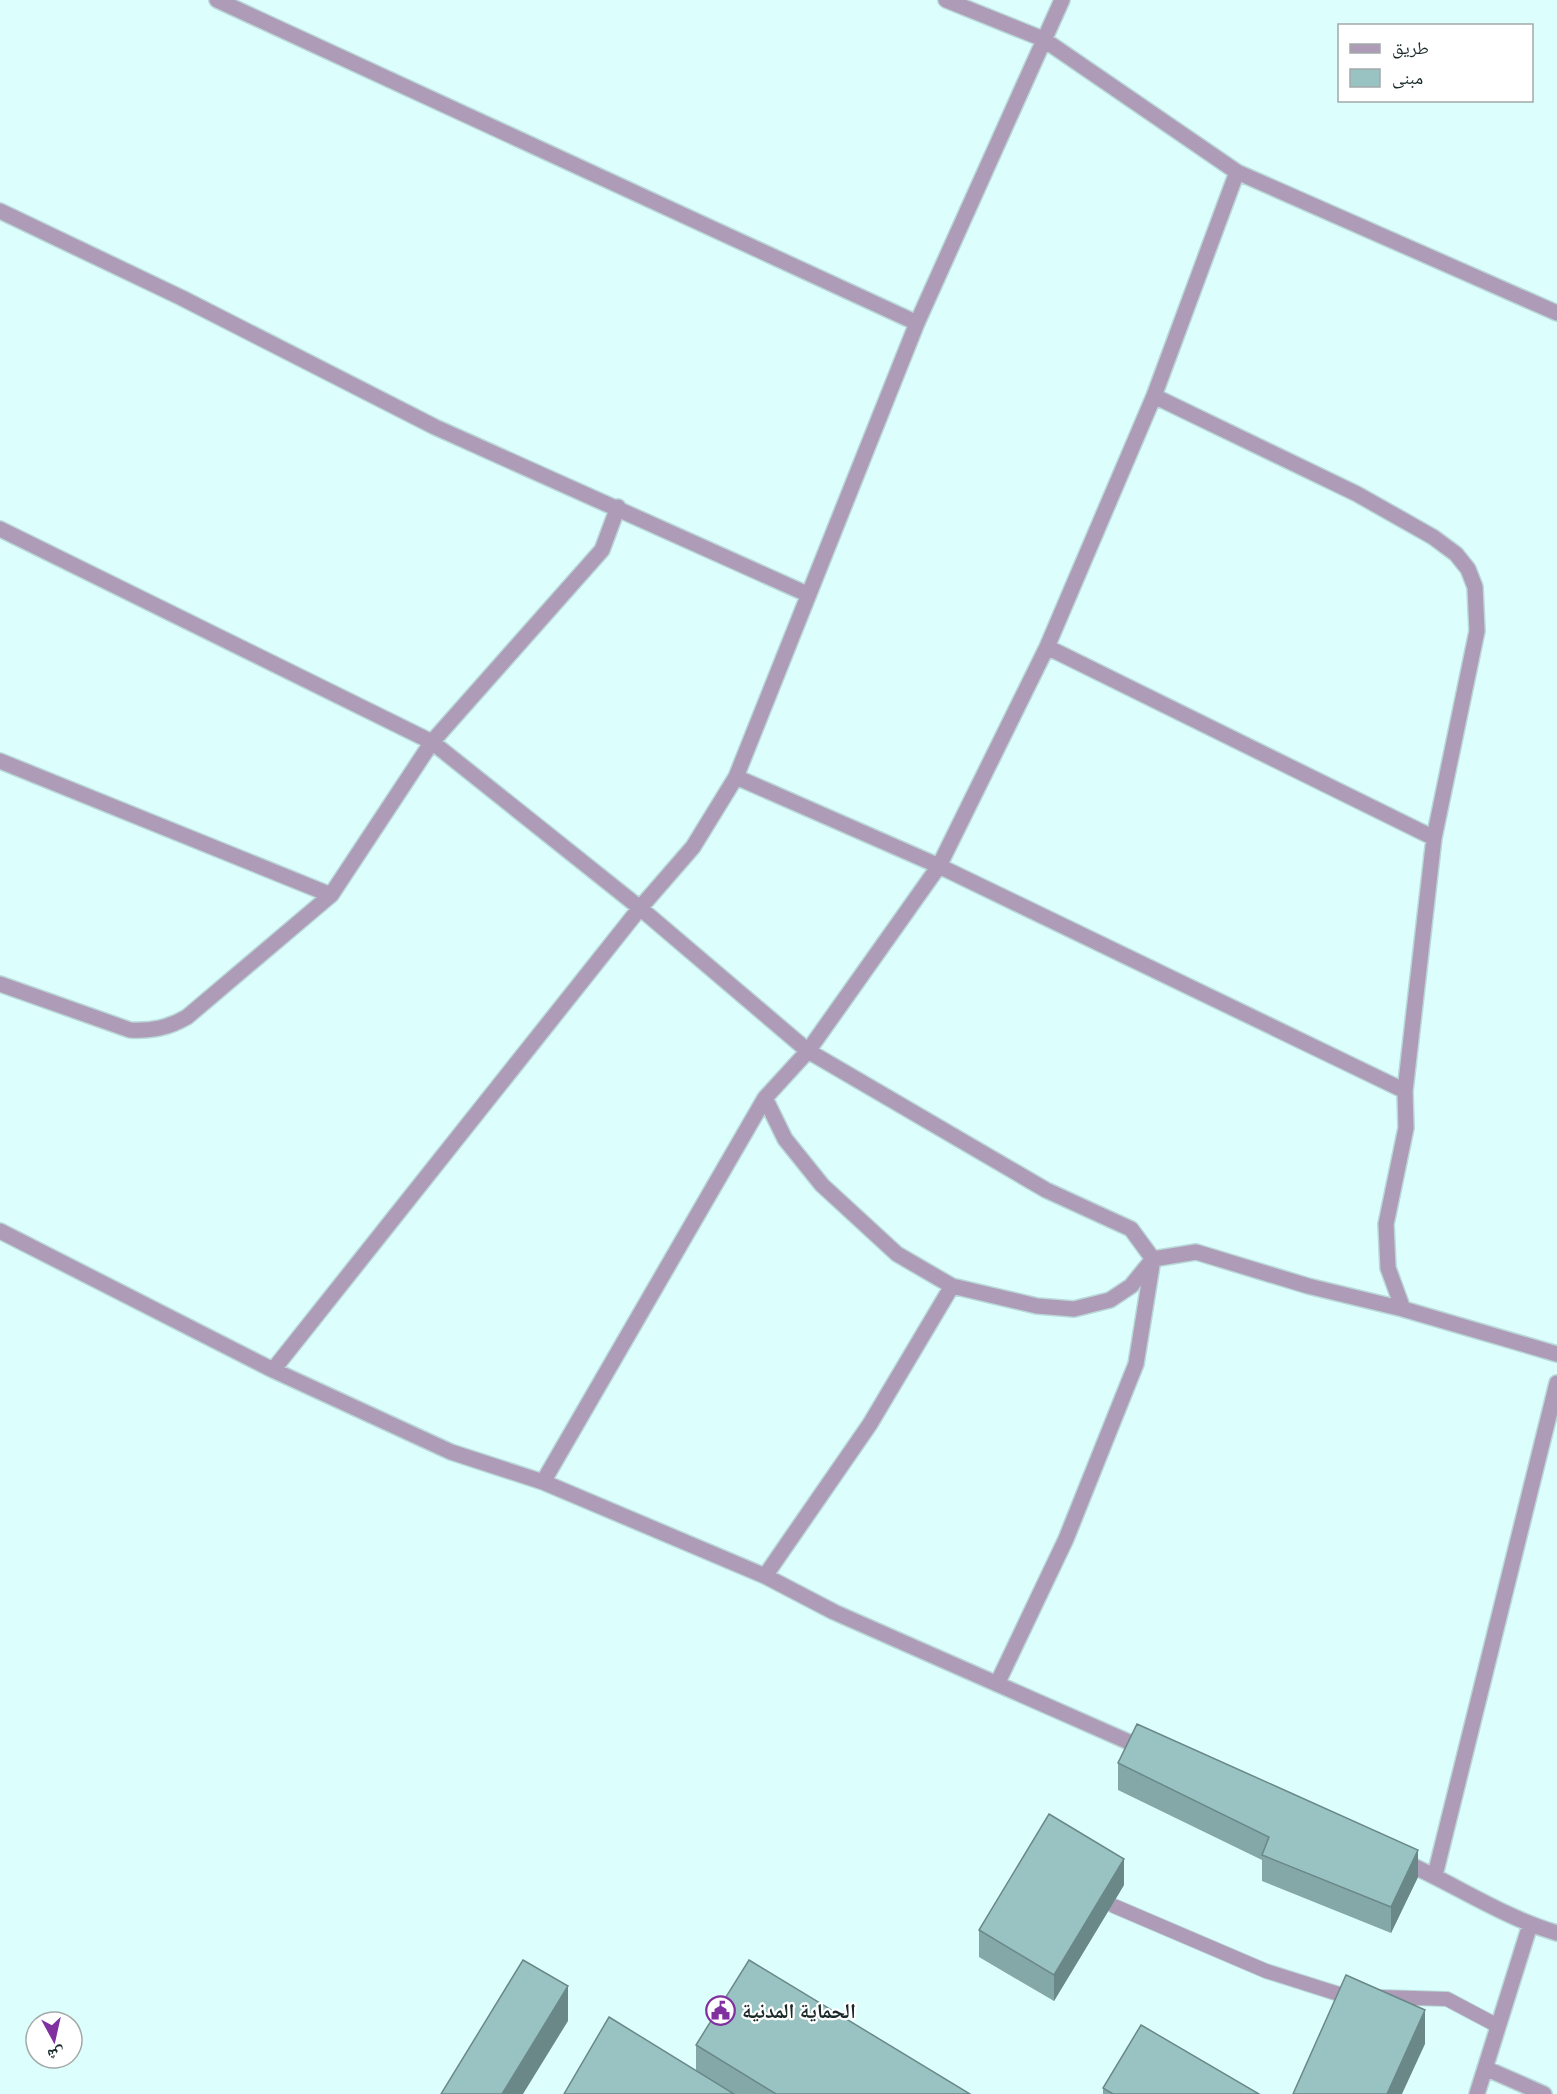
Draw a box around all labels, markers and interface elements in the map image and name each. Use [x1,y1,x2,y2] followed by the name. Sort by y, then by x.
[1338,24,1533,102] legend
[1392,36,1429,59] text: طريق
[1392,66,1423,89] text: مبنى
[705,1994,737,2026] public building icon: الحماية المدنية
[742,1997,856,2024] place label: الحماية المدنية
[24,2010,84,2070] north arrow
[46,2044,66,2066] text: ش

